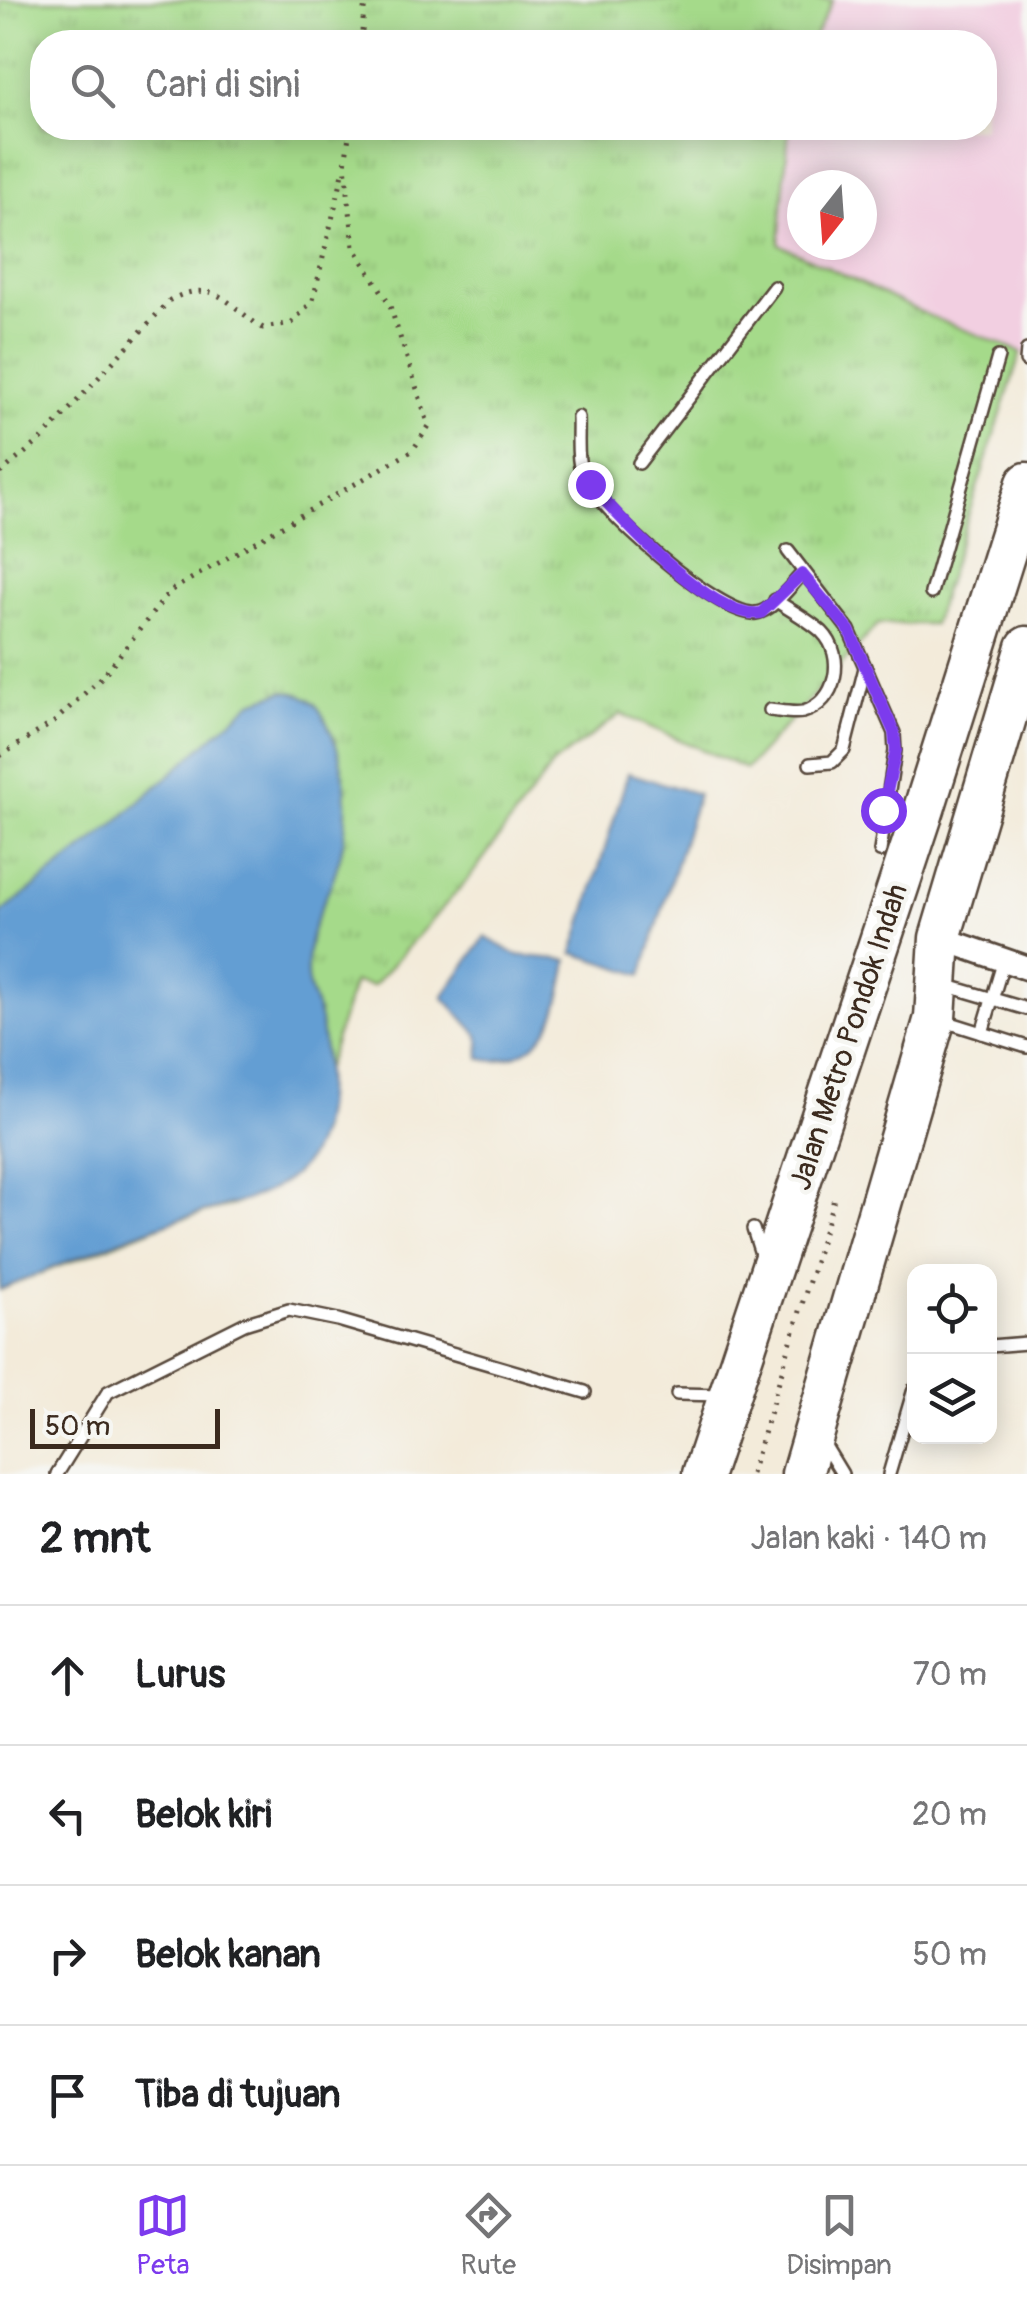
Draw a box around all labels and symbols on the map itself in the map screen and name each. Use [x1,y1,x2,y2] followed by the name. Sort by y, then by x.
[787,170,877,260] north arrow
[568,462,614,508] route end
[861,788,907,834] route start
[782,879,916,1195] street label: Jalan Metro Pondok Indah
[30,1404,220,1448] scale bar

